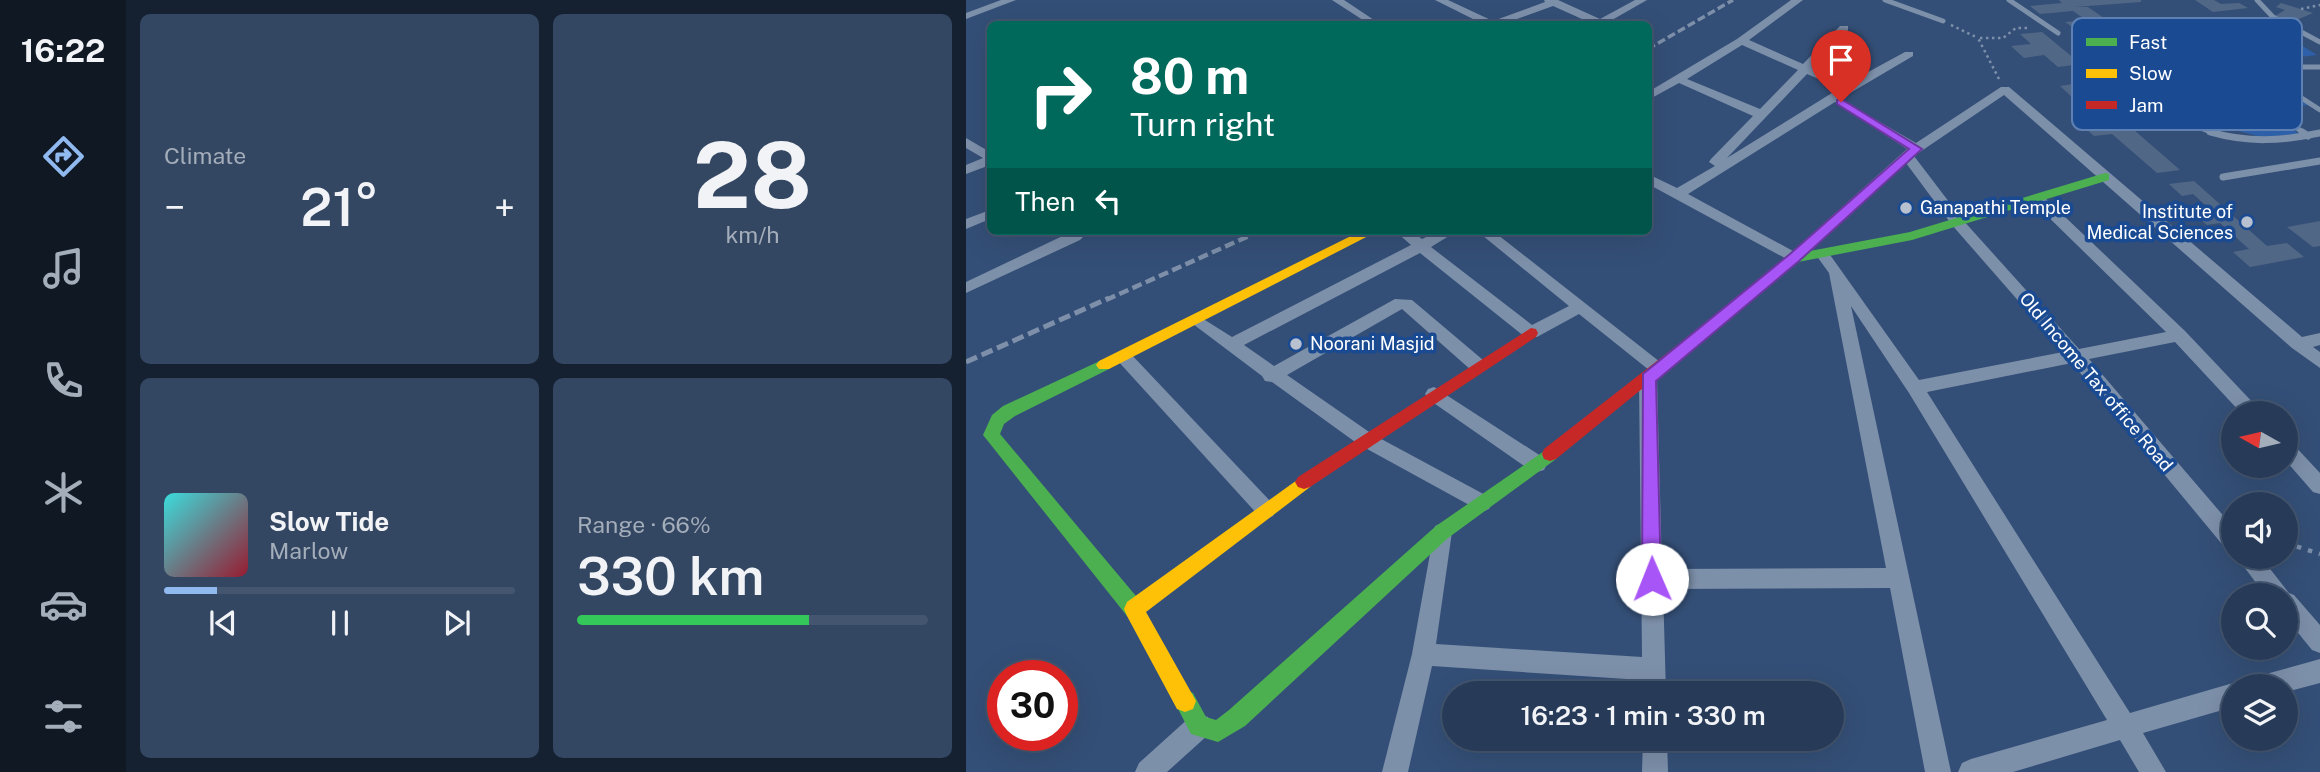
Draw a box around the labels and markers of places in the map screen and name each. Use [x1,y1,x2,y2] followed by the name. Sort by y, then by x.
[1811,30,1871,102] pin
[1920,197,2071,218] place label: Ganapathi Temple
[1898,200,1914,216] marker: Ganapathi Temple
[2086,201,2233,243] place label: Institute of Medical Sciences
[2239,214,2255,230] marker: Institute of Medical Sciences
[1310,333,1435,354] place label: Noorani Masjid
[1288,336,1304,352] marker: Noorani Masjid

